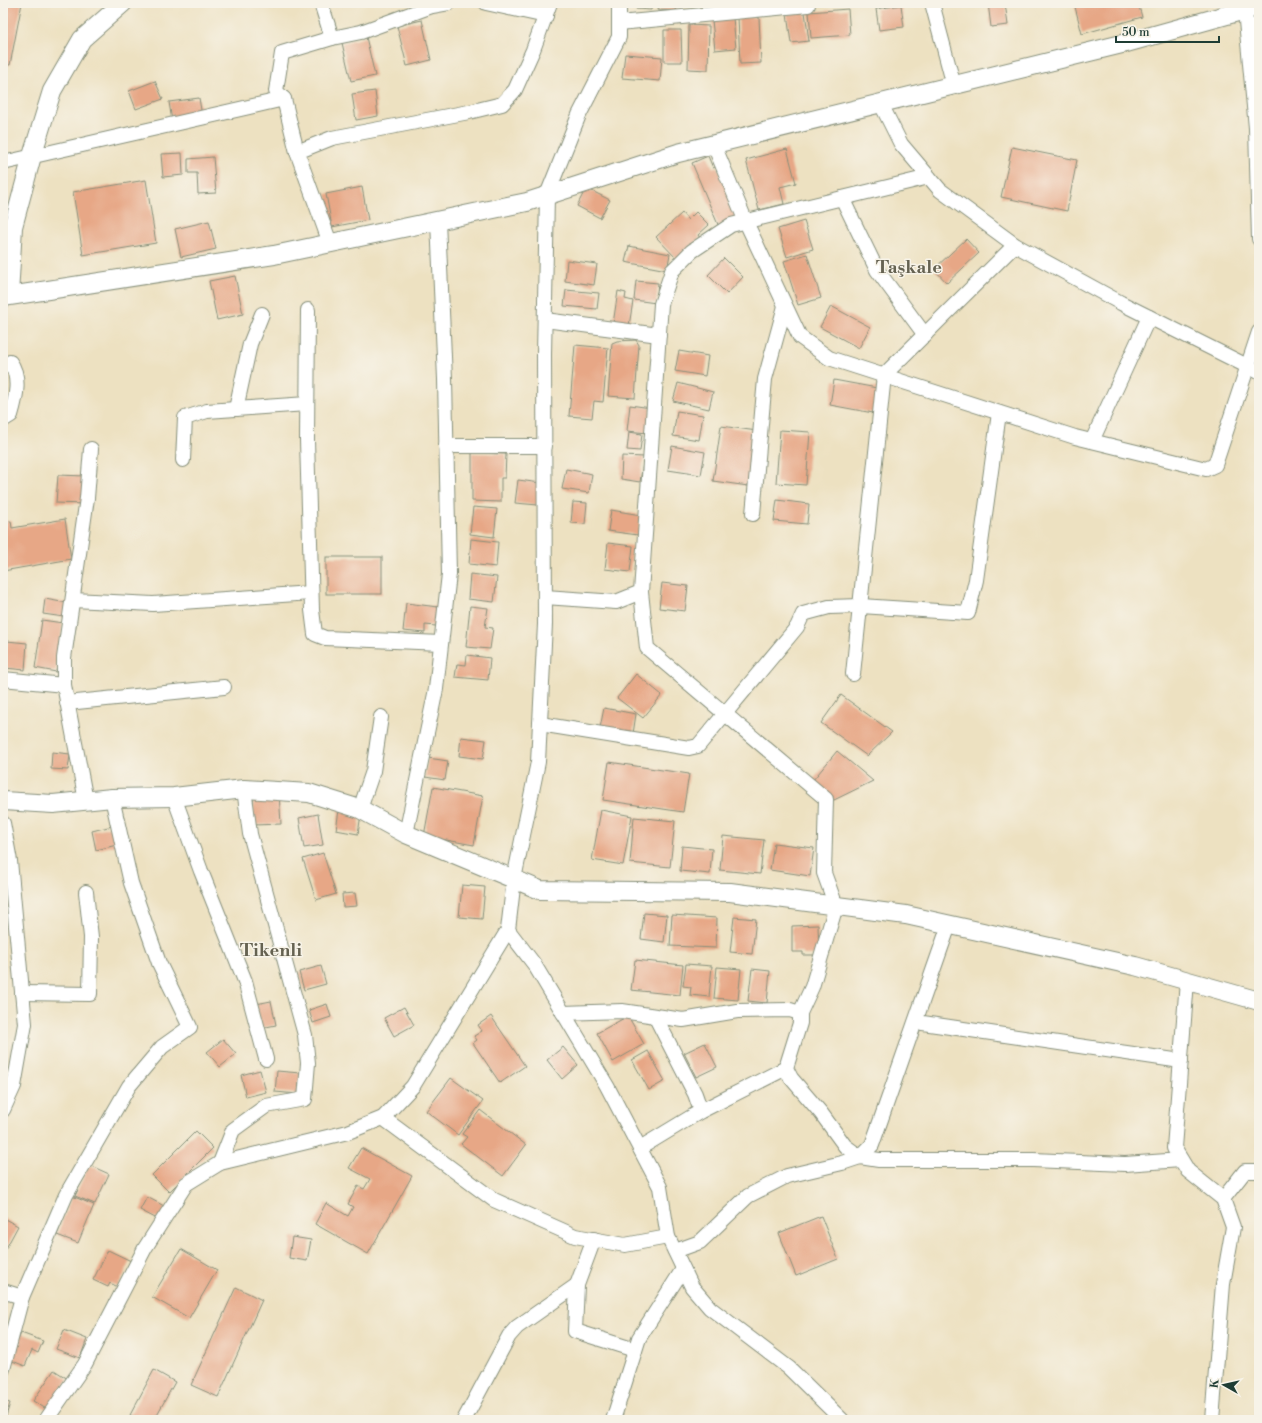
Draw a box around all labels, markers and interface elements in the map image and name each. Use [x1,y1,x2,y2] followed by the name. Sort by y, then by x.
[1116,18,1219,44] scale bar
[1122,25,1150,40] text: 50 m
[876,256,942,279] district label: Taşkale
[240,939,302,962] district label: Tikenli
[1204,1365,1244,1405] north arrow
[1208,1377,1223,1389] text: K

